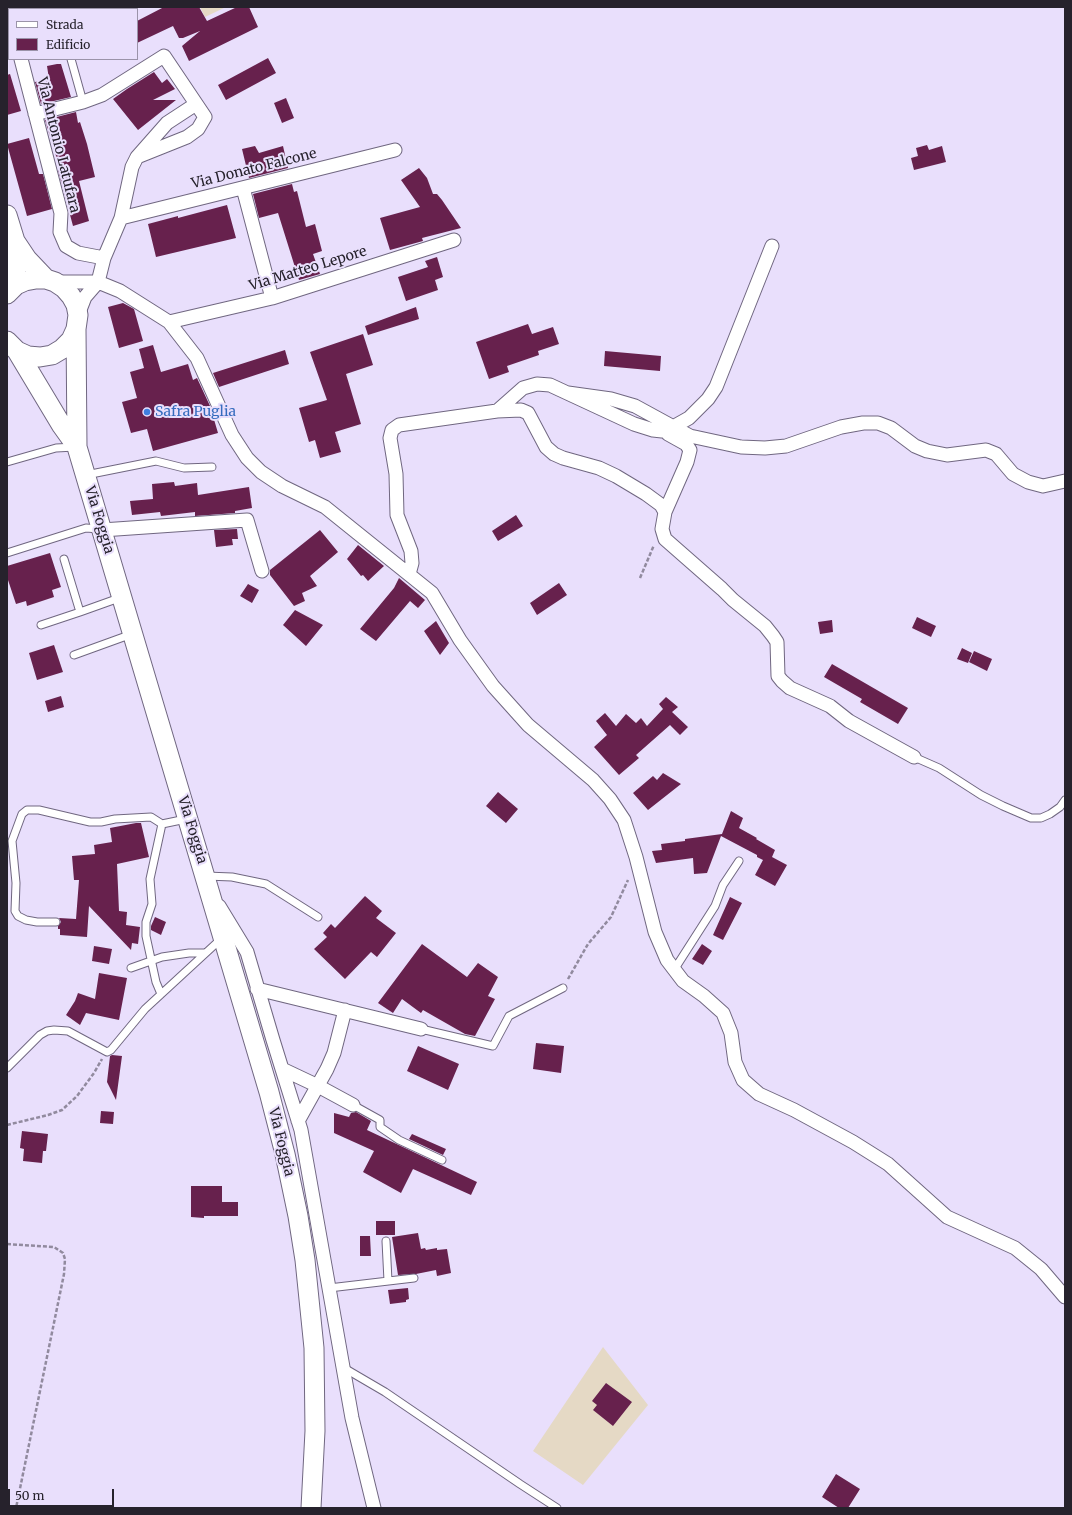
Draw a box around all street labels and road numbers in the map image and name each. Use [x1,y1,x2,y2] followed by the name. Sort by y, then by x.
[33,75,83,215] street label: Via Antonio Latufara
[190,145,318,193] street label: Via Donato Falcone
[247,243,369,295] street label: Via Matteo Lepore
[81,484,117,556] street label: Via Foggia
[174,794,210,866] street label: Via Foggia
[264,1106,298,1178] street label: Via Foggia

